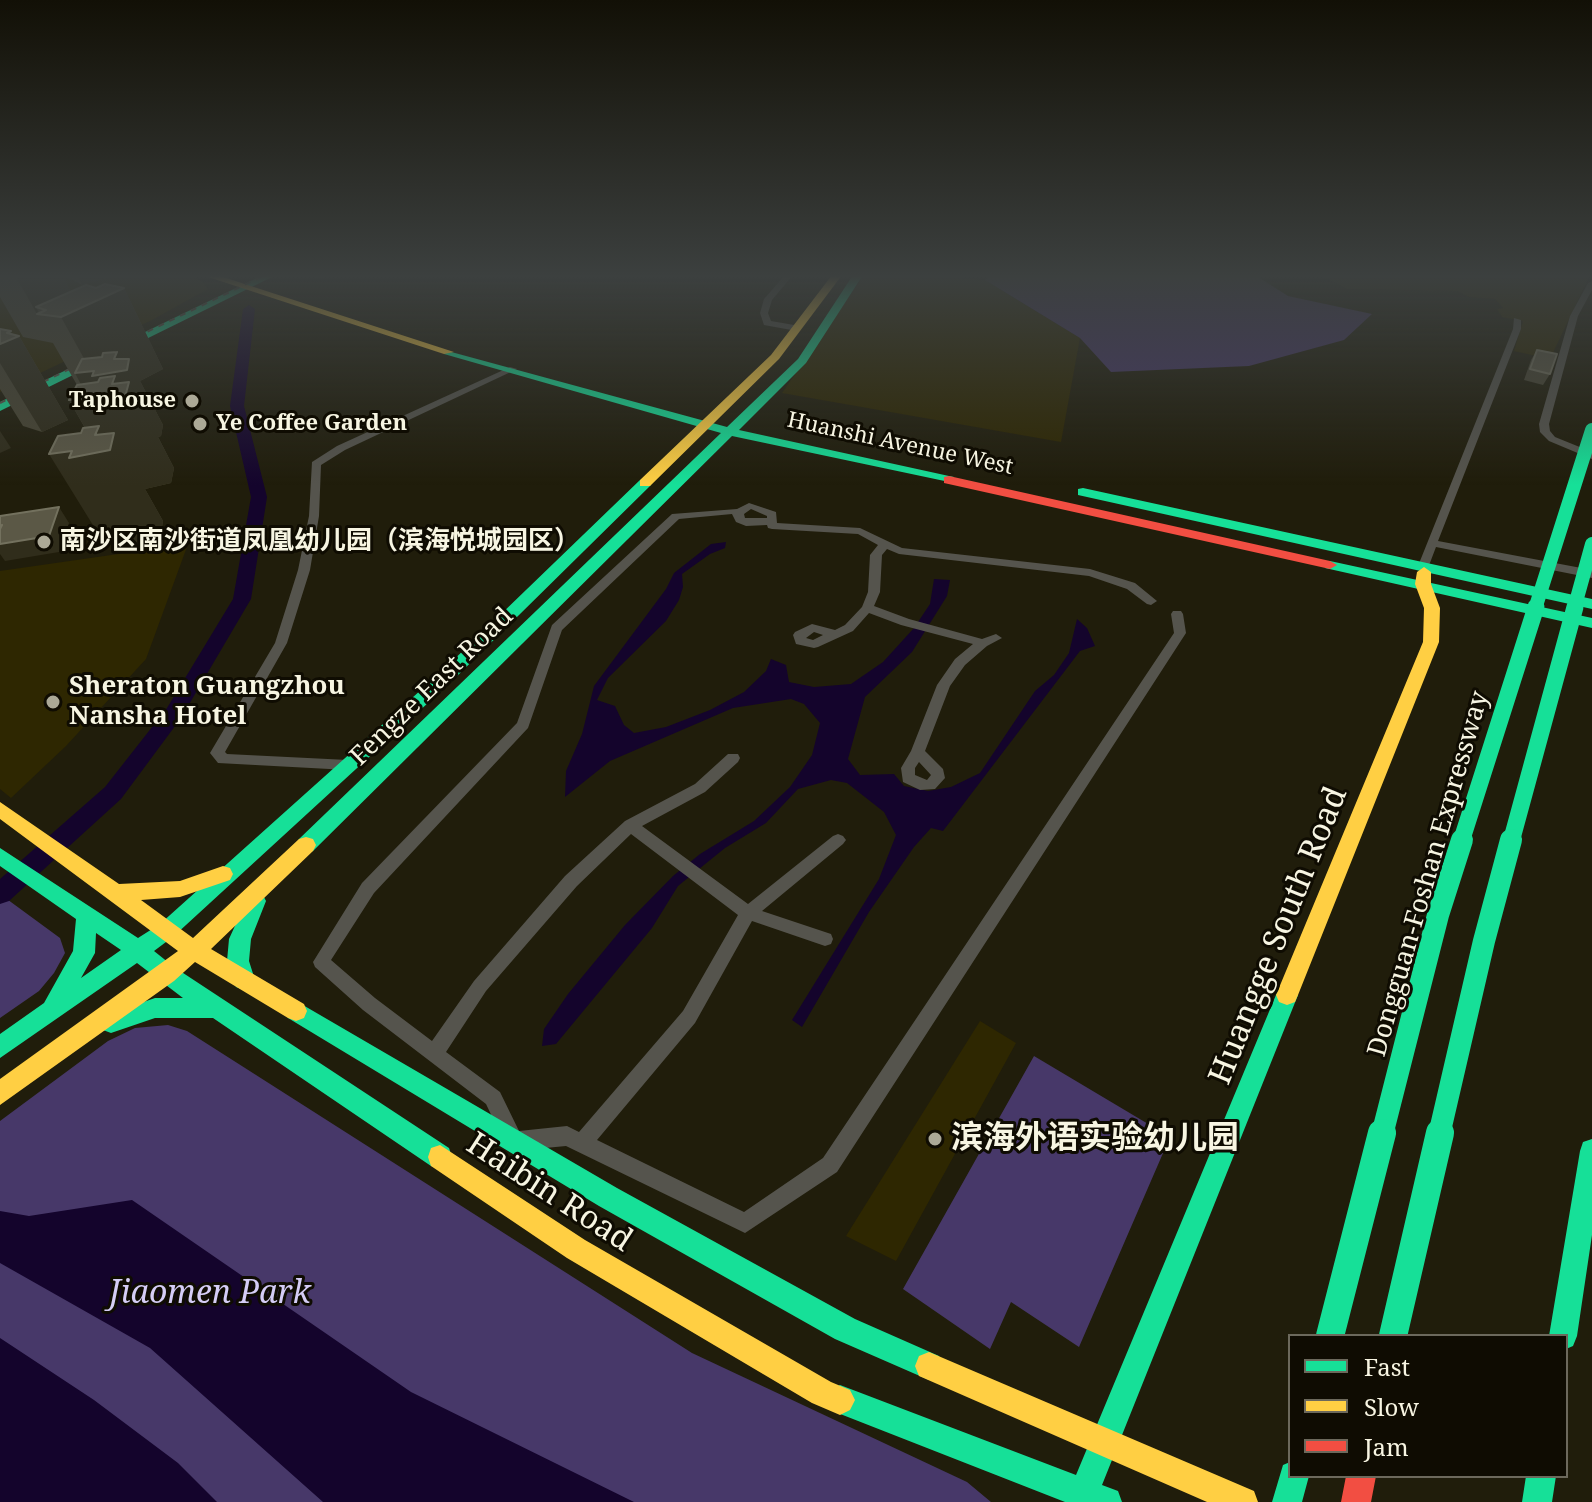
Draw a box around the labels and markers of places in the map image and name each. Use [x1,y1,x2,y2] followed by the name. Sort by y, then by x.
[69,388,176,414] place label: Taphouse
[183,392,201,410] marker: Taphouse
[216,411,407,437] place label: Ye Coffee Garden
[191,415,209,433] marker: Ye Coffee Garden
[60,526,580,558] place label: 南沙区南沙街道凤凰幼儿园（滨海悦城园区）
[35,533,53,551] marker: 南沙区南沙街道凤凰幼儿园（滨海悦城园区）
[69,671,345,732] place label: Sheraton Guangzhou Nansha Hotel
[44,693,62,711] marker: Sheraton Guangzhou Nansha Hotel
[951,1120,1239,1158] place label: 滨海外语实验幼儿园
[926,1130,944,1148] marker: 滨海外语实验幼儿园

